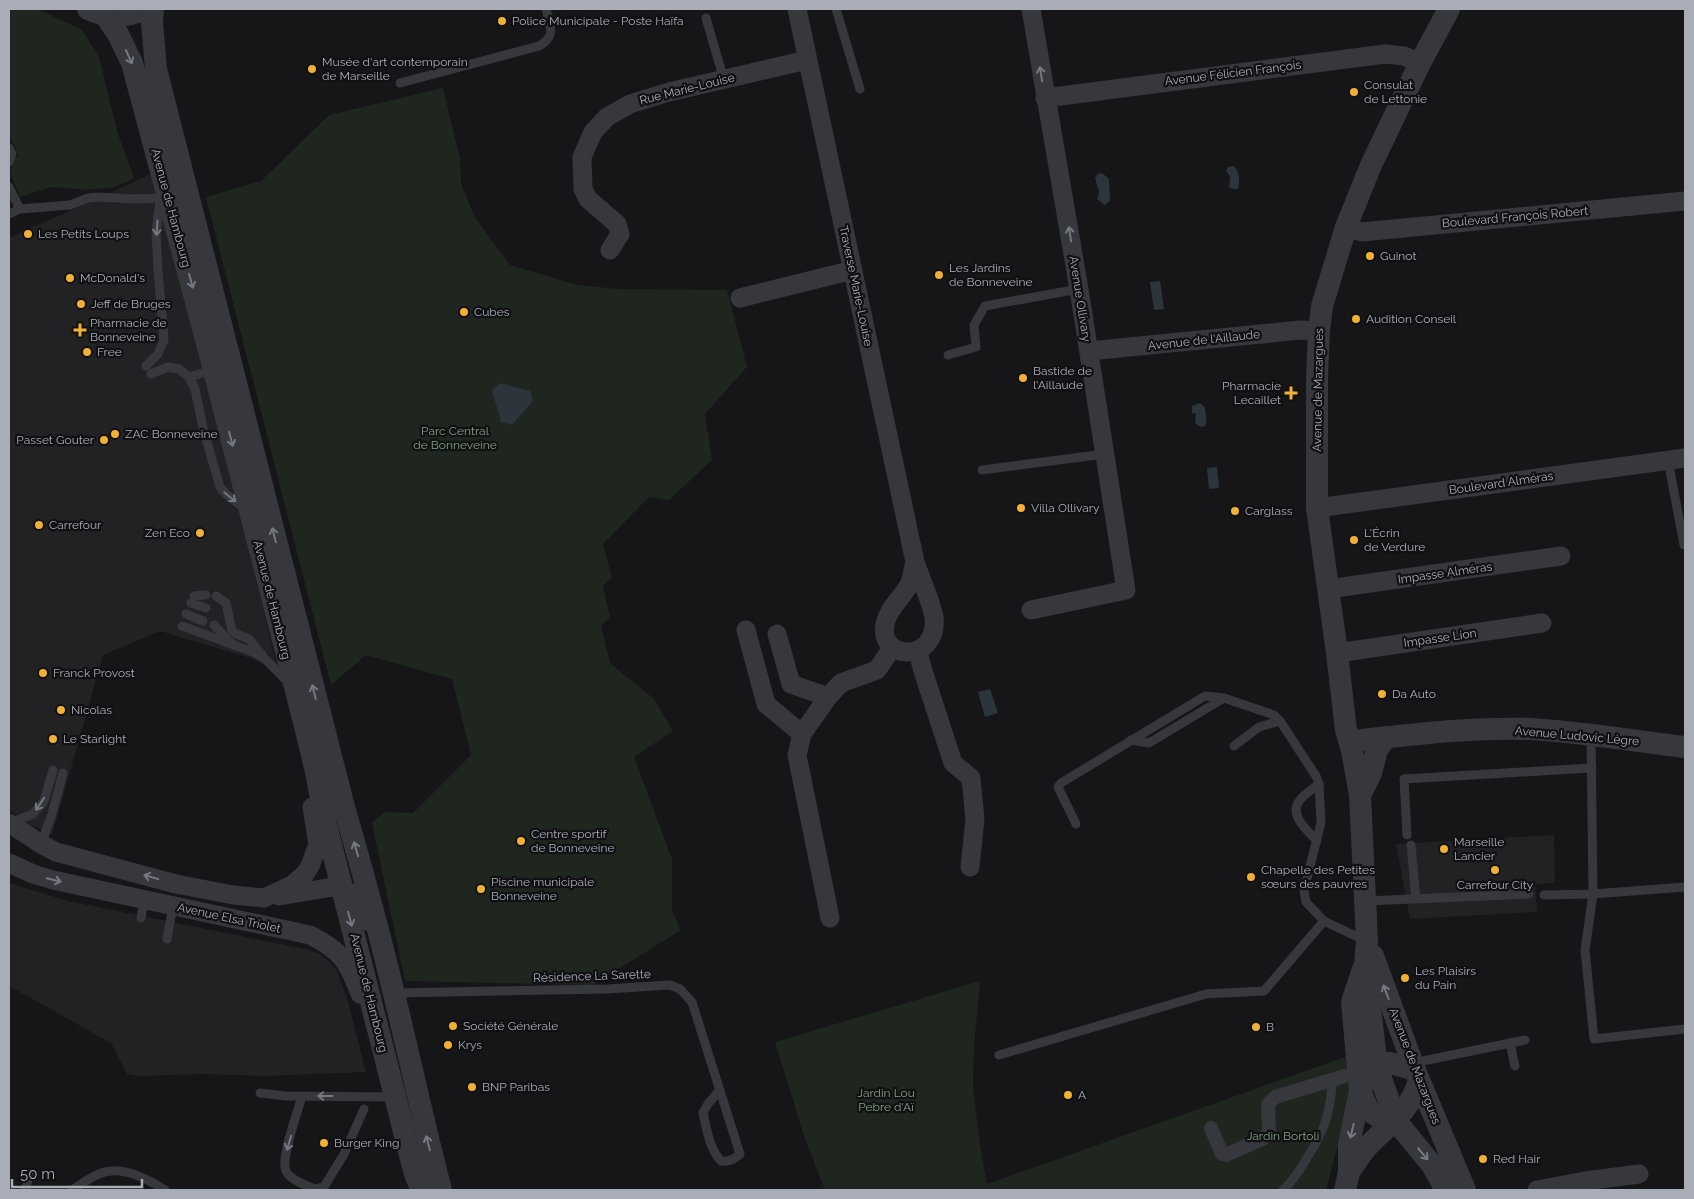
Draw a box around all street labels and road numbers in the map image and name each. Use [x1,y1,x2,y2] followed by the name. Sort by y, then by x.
[1164,58,1302,88] street label: Avenue Félicien François
[638,70,736,108] street label: Rue Marie-Louise
[148,147,194,269] street label: Avenue de Hambourg
[1441,204,1589,230] street label: Boulevard François Robert
[836,225,876,347] street label: Traverse Marie-Louise
[1066,255,1094,343] street label: Avenue Ollivary
[1147,327,1261,353] street label: Avenue de l'Aillaude
[1310,328,1326,452] street label: Avenue de Mazargues
[1448,469,1554,497] street label: Boulevard Alméras
[250,539,294,661] street label: Avenue de Hambourg
[1397,559,1493,587] street label: Impasse Alméras
[1403,626,1477,650] street label: Impasse Lion
[1514,724,1640,748] street label: Avenue Ludovic Lègre
[176,900,282,936] street label: Avenue Elsa Triolet
[347,932,391,1054] street label: Avenue de Hambourg
[533,967,651,985] street label: Résidence La Sarette
[1386,1006,1444,1126] street label: Avenue de Mazargues

